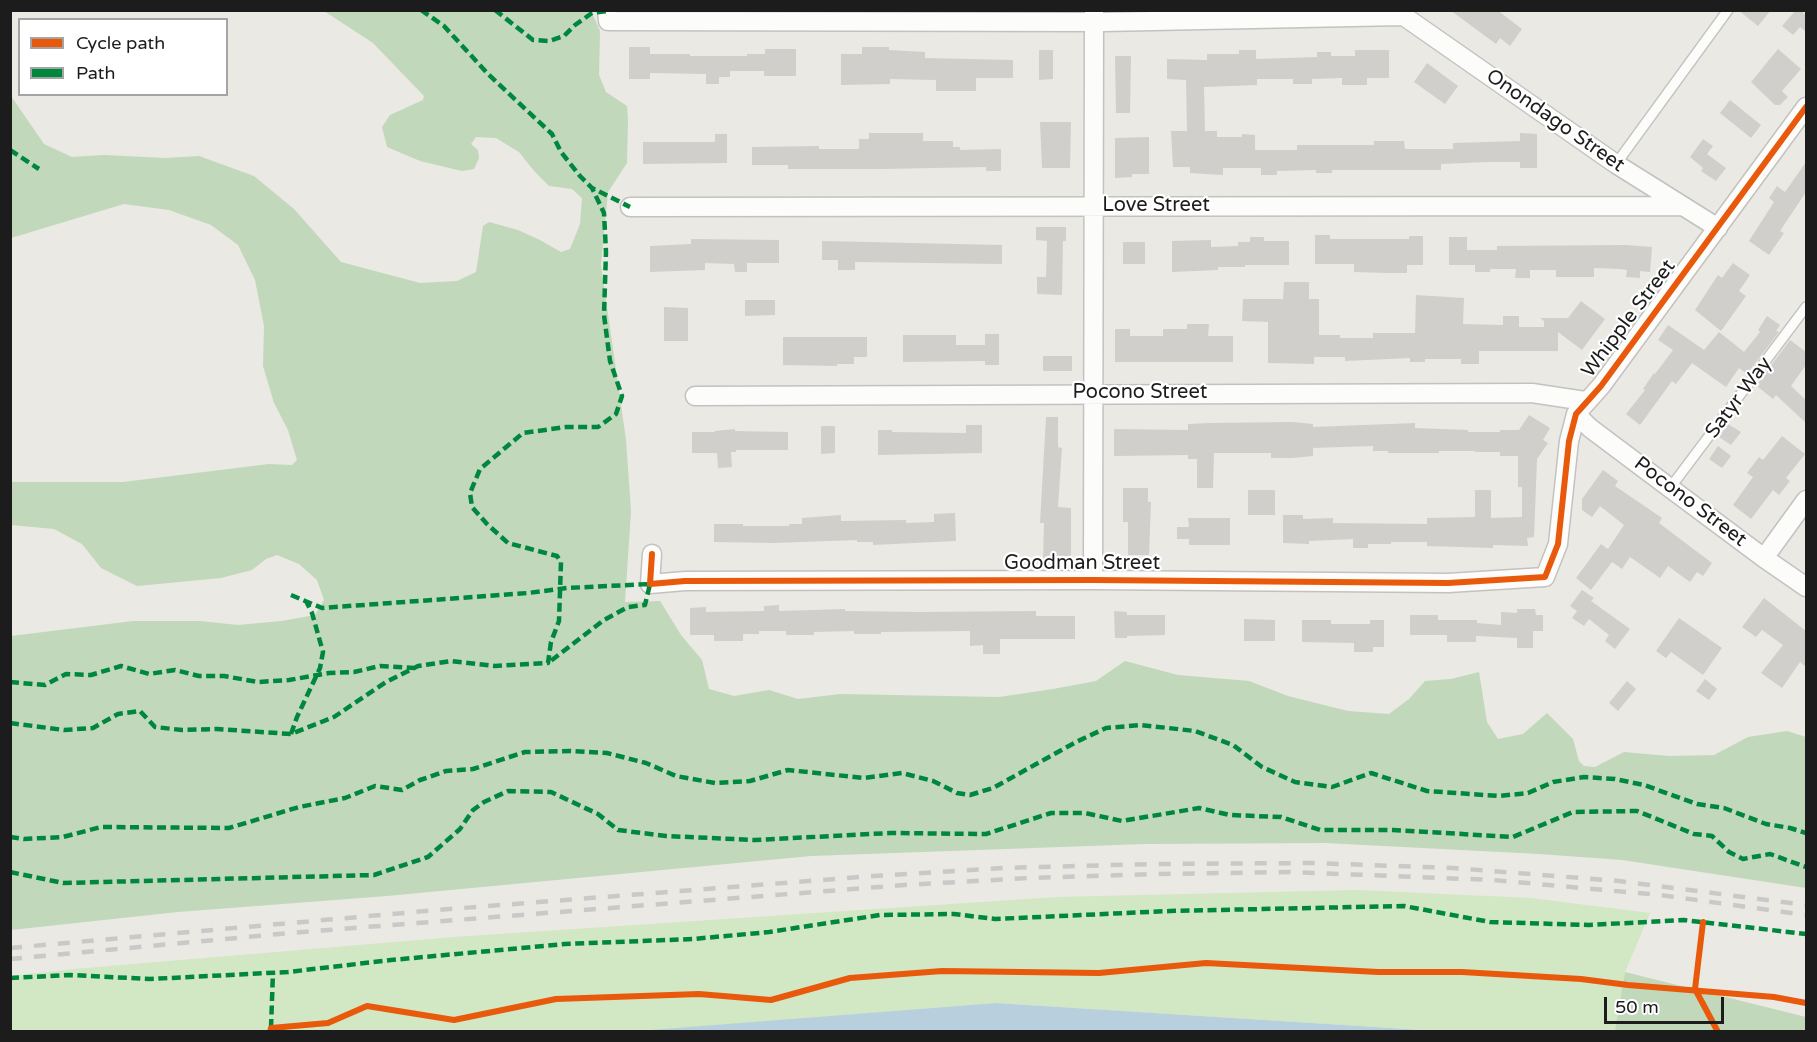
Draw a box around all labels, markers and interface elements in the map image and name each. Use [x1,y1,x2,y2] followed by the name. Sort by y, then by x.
[18,18,228,96] legend
[76,32,165,54] text: Cycle path
[76,62,115,84] text: Path
[1481,64,1629,178] street label: Onondago Street
[1102,194,1210,218] street label: Love Street
[1577,255,1681,383] street label: Whipple Street
[1701,353,1777,443] street label: Satyr Way
[1073,381,1207,405] street label: Pocono Street
[1629,452,1751,552] street label: Pocono Street
[1004,552,1160,576] street label: Goodman Street
[1607,985,1727,1023] scale bar
[1615,996,1659,1018] text: 50 m

